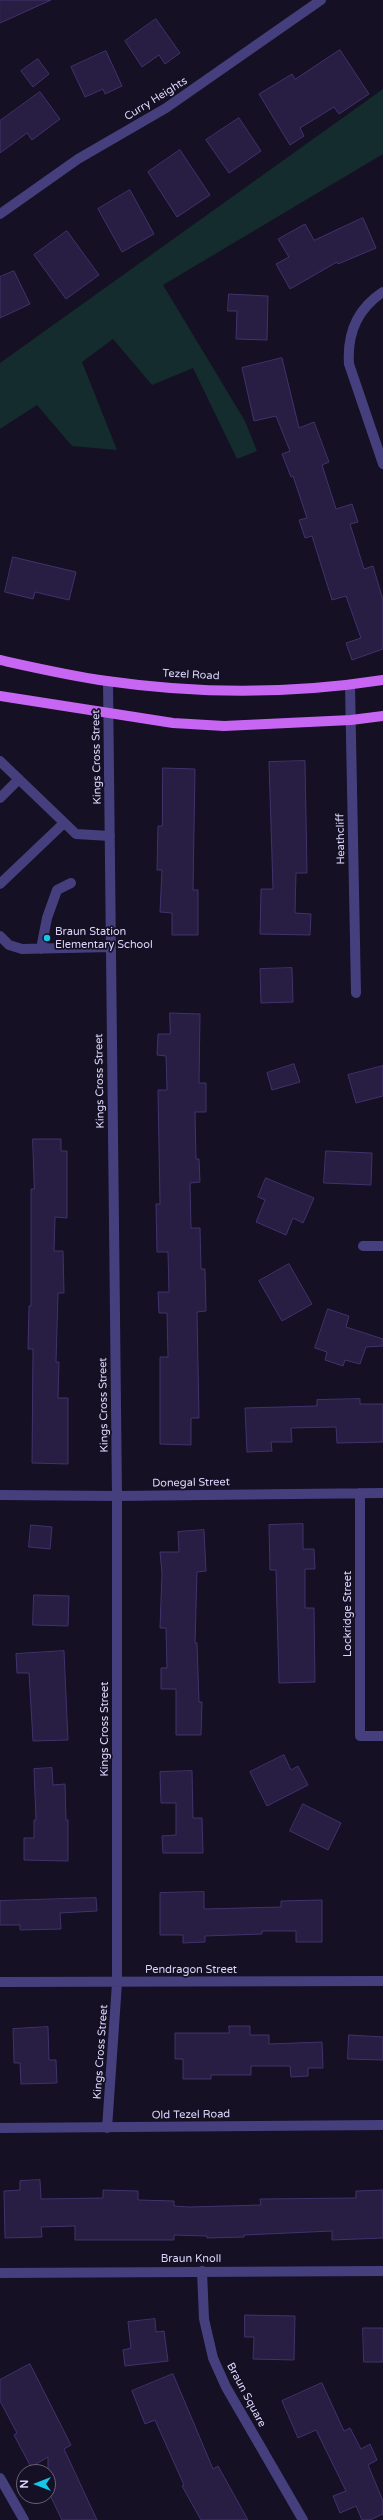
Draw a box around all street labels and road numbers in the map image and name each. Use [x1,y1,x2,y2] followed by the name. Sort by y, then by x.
[122,74,190,124] street label: Curry Heights
[162,667,220,683] street label: Tezel Road
[90,709,104,805] street label: Kings Cross Street
[334,813,348,865] street label: Heathcliff
[93,1033,107,1129] street label: Kings Cross Street
[97,1357,111,1453] street label: Kings Cross Street
[152,1476,230,1490] street label: Donegal Street
[341,1571,355,1657] street label: Lockridge Street
[98,1681,112,1777] street label: Kings Cross Street
[145,1963,237,1977] street label: Pendragon Street
[91,2004,111,2100] street label: Kings Cross Street
[152,2108,230,2122] street label: Old Tezel Road
[161,2252,221,2266] street label: Braun Knoll
[223,2361,269,2429] street label: Braun Square

